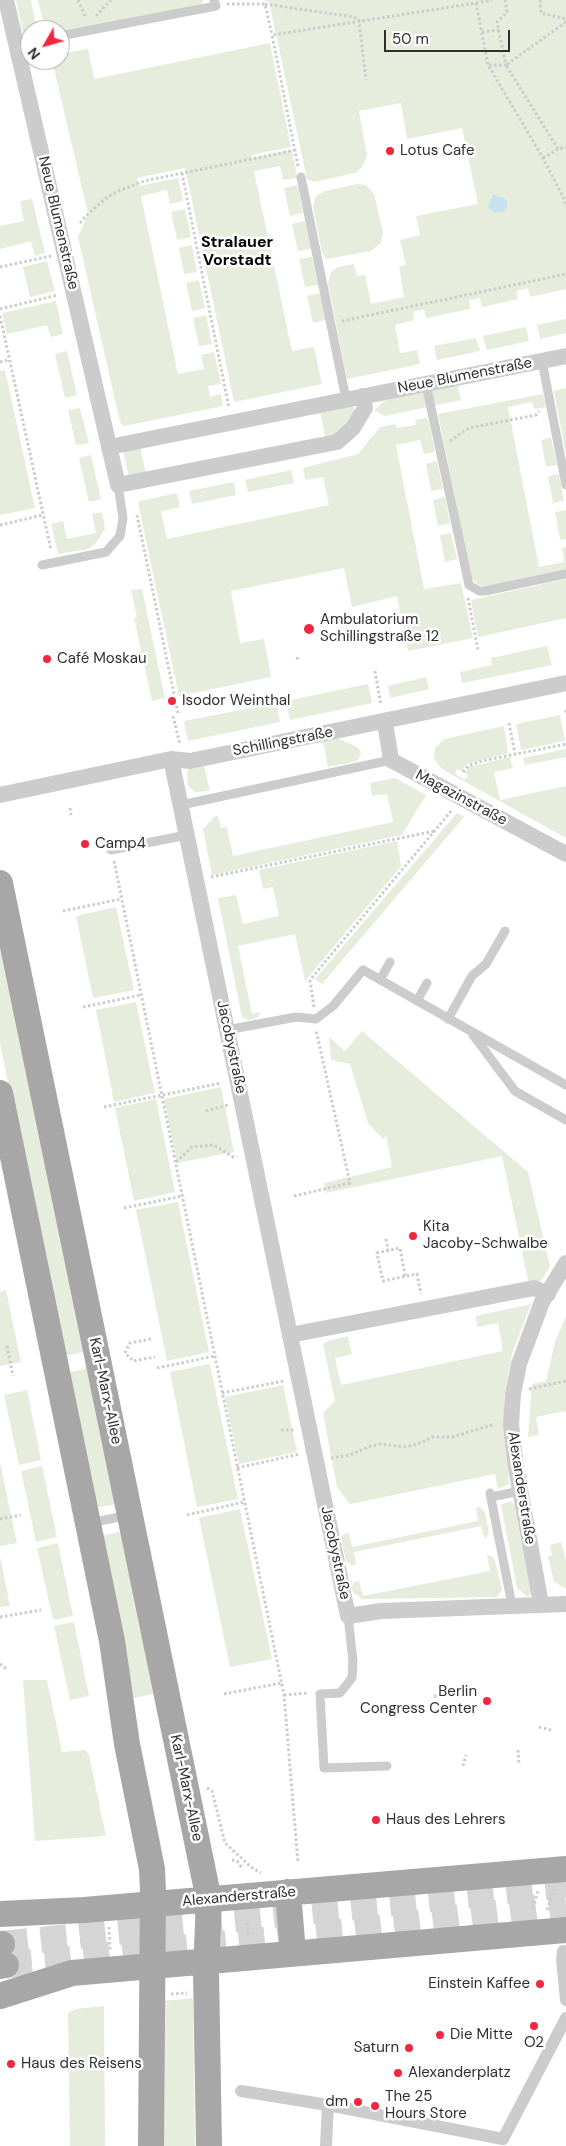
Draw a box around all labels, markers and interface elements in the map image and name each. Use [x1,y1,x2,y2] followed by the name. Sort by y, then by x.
[20,20,70,70] north arrow
[386,20,512,52] scale bar
[392,29,429,49] text: 50 m
[24,44,44,63] text: N
[400,142,474,160] place label: Lotus Cafe
[384,145,396,157] marker: Lotus Cafe
[34,154,82,292] street label: Neue Blumenstraße
[201,233,273,271] district label: Stralauer Vorstadt
[396,354,534,398] street label: Neue Blumenstraße
[320,611,439,646] place label: Ambulatorium Schillingstraße 12
[302,622,316,636] marker: Ambulatorium Schillingstraße 12
[57,650,147,668] place label: Café Moskau
[41,653,53,665] marker: Café Moskau
[182,692,290,710] place label: Isodor Weinthal
[166,695,178,707] marker: Isodor Weinthal
[231,723,335,761] street label: Schillingstraße
[412,766,510,830] street label: Magazinstraße
[95,835,146,853] place label: Camp4
[79,838,91,850] marker: Camp4
[212,999,250,1095] street label: Jacobystraße
[423,1218,548,1253] place label: Kita Jacoby-Schwalbe
[407,1230,419,1242] marker: Kita Jacoby-Schwalbe
[85,1336,125,1446] street label: Karl-Marx-Allee
[503,1430,539,1546] street label: Alexanderstraße
[316,1505,354,1601] street label: Jacobystraße
[360,1683,477,1718] place label: Berlin Congress Center
[481,1695,493,1707] marker: Berlin Congress Center
[166,1733,206,1843] street label: Karl-Marx-Allee
[386,1811,506,1829] place label: Haus des Lehrers
[370,1814,382,1826] marker: Haus des Lehrers
[181,1883,297,1911] street label: Alexanderstraße
[428,1975,530,1993] place label: Einstein Kaffee
[534,1978,546,1990] marker: Einstein Kaffee
[528,2020,540,2032] marker: O2
[450,2026,513,2044] place label: Die Mitte
[434,2029,446,2041] marker: Die Mitte
[524,2034,544,2052] place label: O2
[354,2039,399,2057] place label: Saturn
[403,2042,415,2054] marker: Saturn
[21,2055,142,2073] place label: Haus des Reisens
[5,2058,17,2070] marker: Haus des Reisens
[408,2064,511,2082] place label: Alexanderplatz
[392,2067,404,2079] marker: Alexanderplatz
[385,2088,467,2123] place label: The 25 Hours Store
[325,2093,348,2111] place label: dm
[352,2096,364,2108] marker: dm
[369,2100,381,2112] marker: The 25 Hours Store

